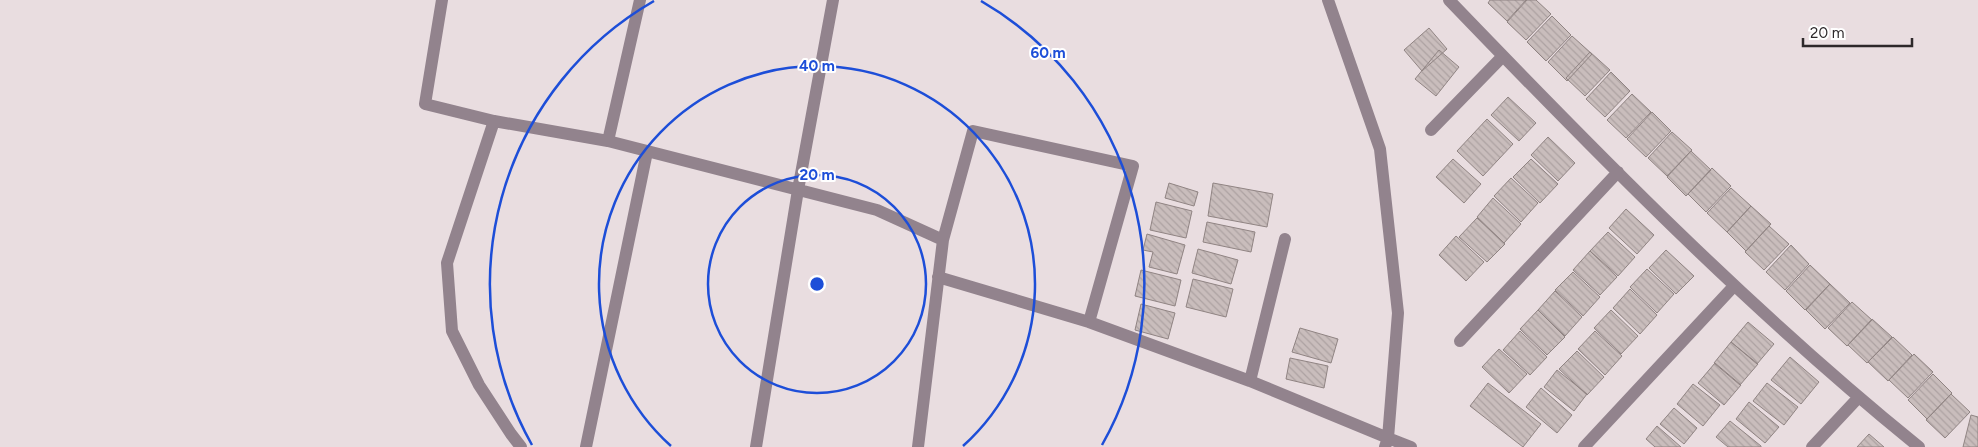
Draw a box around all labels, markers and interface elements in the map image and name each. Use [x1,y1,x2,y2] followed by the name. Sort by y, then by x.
[1803,15,1912,47] scale bar
[1810,24,1844,42] text: 20 m
[1030,44,1066,62] text: 60 m
[799,57,835,75] text: 40 m
[799,166,835,184] text: 20 m
[808,275,826,293] centre of rings

